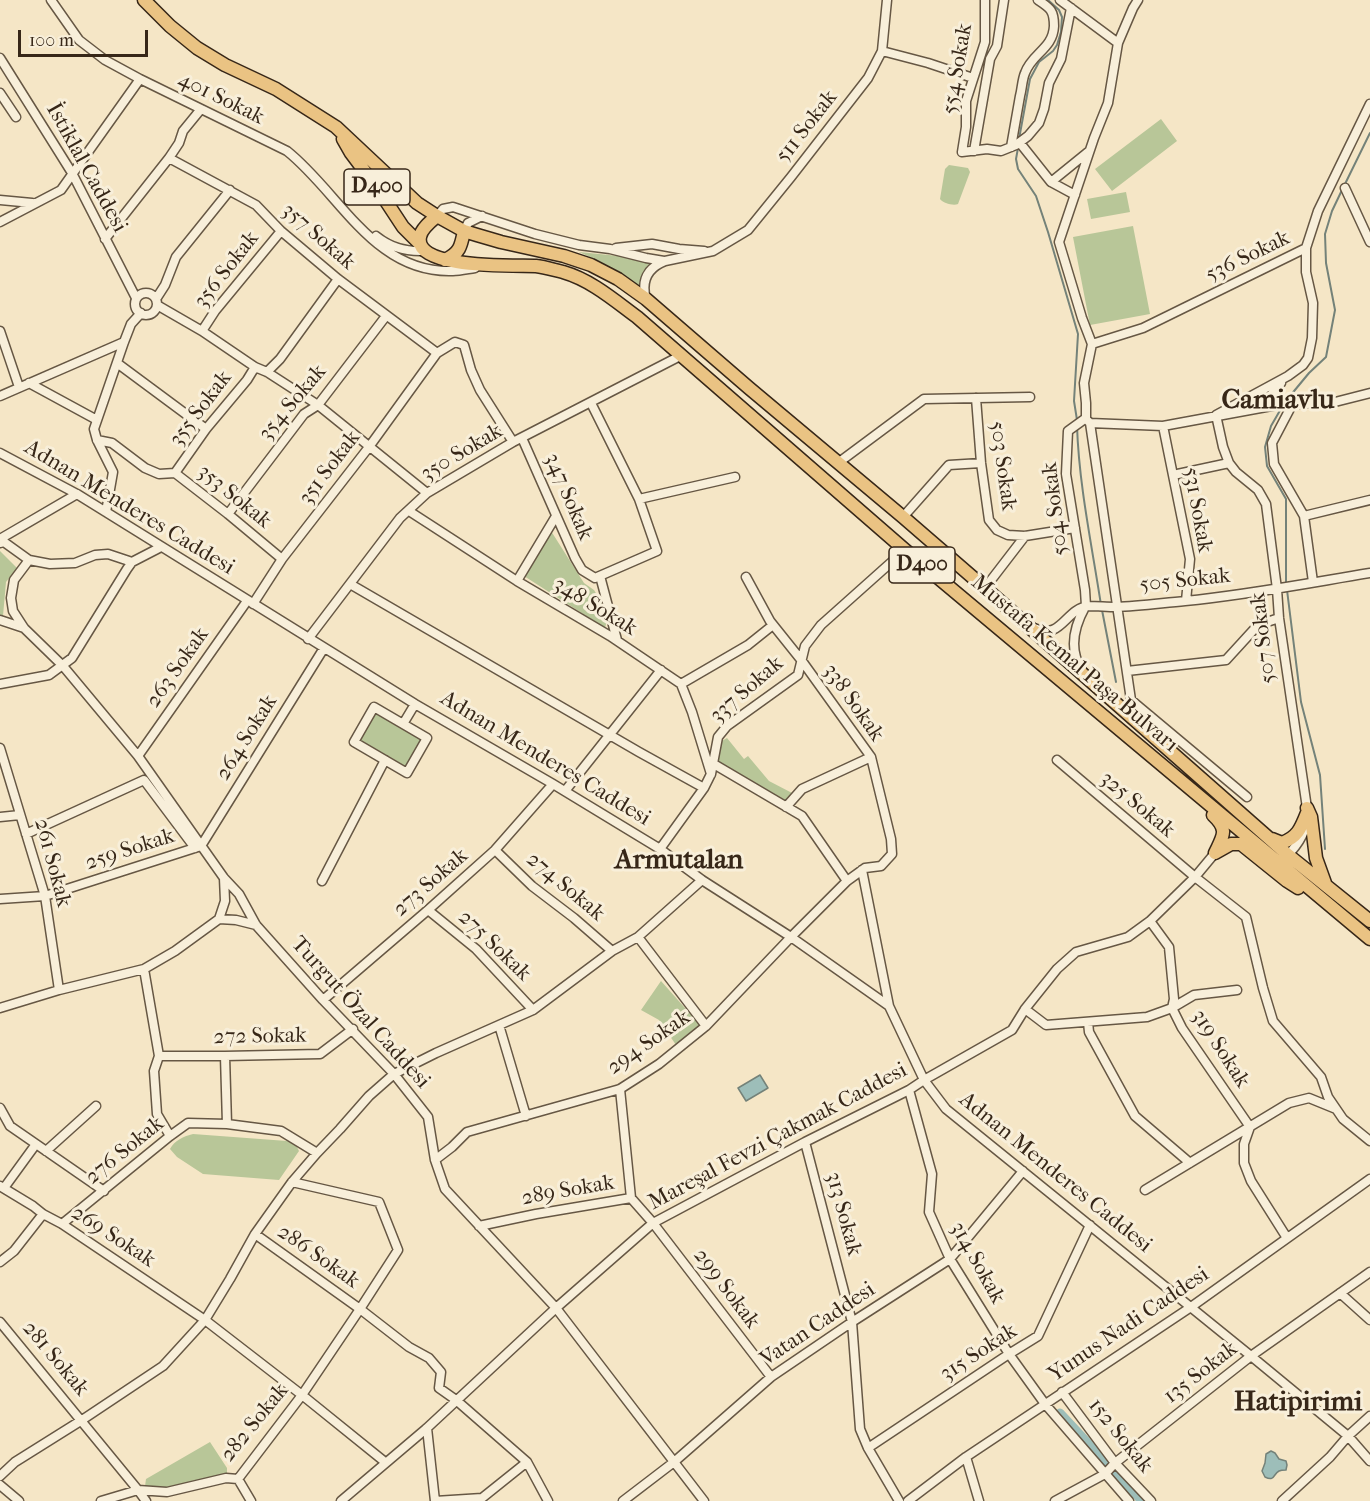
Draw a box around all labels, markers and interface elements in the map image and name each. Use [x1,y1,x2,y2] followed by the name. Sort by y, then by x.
[21,18,152,56] scale bar
[937,22,979,116] street label: 554 Sokak
[29,30,74,51] text: 100 m
[174,67,268,131] street label: 401 Sokak
[770,85,844,169] street label: 511 Sokak
[40,99,132,237] street label: İstiklal Caddesi
[344,169,410,205] road number: D400
[276,198,360,276] street label: 357 Sokak
[1202,225,1294,289] street label: 536 Sokak
[189,226,265,314] street label: 356 Sokak
[254,360,332,446] street label: 354 Sokak
[164,366,238,452] street label: 355 Sokak
[1221,384,1335,418] district label: Camiavlu
[416,418,508,488] street label: 350 Sokak
[983,419,1021,513] street label: 503 Sokak
[294,426,366,510] street label: 351 Sokak
[19,435,239,581] street label: Adnan Menderes Caddesi
[538,450,598,544] street label: 347 Sokak
[192,459,276,535] street label: 353 Sokak
[1037,461,1075,557] street label: 504 Sokak
[1177,465,1217,555] street label: 531 Sokak
[889,547,955,583] road number: D400
[1138,563,1232,599] street label: 505 Sokak
[965,570,1183,758] street label: Mustafa Kemal Paşa Bulvarı
[548,572,642,642] street label: 348 Sokak
[1245,591,1283,685] street label: 507 Sokak
[141,623,215,713] street label: 263 Sokak
[705,651,789,729] street label: 337 Sokak
[817,659,889,747] street label: 338 Sokak
[435,686,655,832] street label: Adnan Menderes Caddesi
[210,690,284,786] street label: 264 Sokak
[1094,766,1180,844] street label: 325 Sokak
[27,816,77,910] street label: 261 Sokak
[82,823,178,877] street label: 259 Sokak
[388,843,474,923] street label: 273 Sokak
[615,844,743,878] district label: Armutalan
[520,847,610,927] street label: 274 Sokak
[452,905,536,987] street label: 275 Sokak
[285,931,435,1095] street label: Turgut Özal Caddesi
[602,1005,696,1081] street label: 294 Sokak
[1185,1005,1255,1093] street label: 319 Sokak
[213,1023,307,1051] street label: 272 Sokak
[644,1057,912,1217] street label: Mareşal Fevzi Çakmak Caddesi
[953,1087,1157,1259] street label: Adnan Menderes Caddesi
[80,1111,170,1191] street label: 276 Sokak
[819,1169,867,1259] street label: 313 Sokak
[520,1170,616,1212] street label: 289 Sokak
[66,1200,160,1274] street label: 269 Sokak
[944,1217,1010,1309] street label: 314 Sokak
[272,1219,364,1295] street label: 286 Sokak
[687,1243,765,1335] street label: 299 Sokak
[1044,1262,1214,1388] street label: Yunus Nadi Caddesi
[755,1277,881,1373] street label: Vatan Caddesi
[16,1316,94,1402] street label: 281 Sokak
[936,1318,1022,1388] street label: 315 Sokak
[1159,1336,1243,1410] street label: 135 Sokak
[215,1378,295,1468] street label: 282 Sokak
[1234,1386,1362,1420] district label: Hatipirimi
[1082,1393,1158,1479] street label: 152 Sokak

